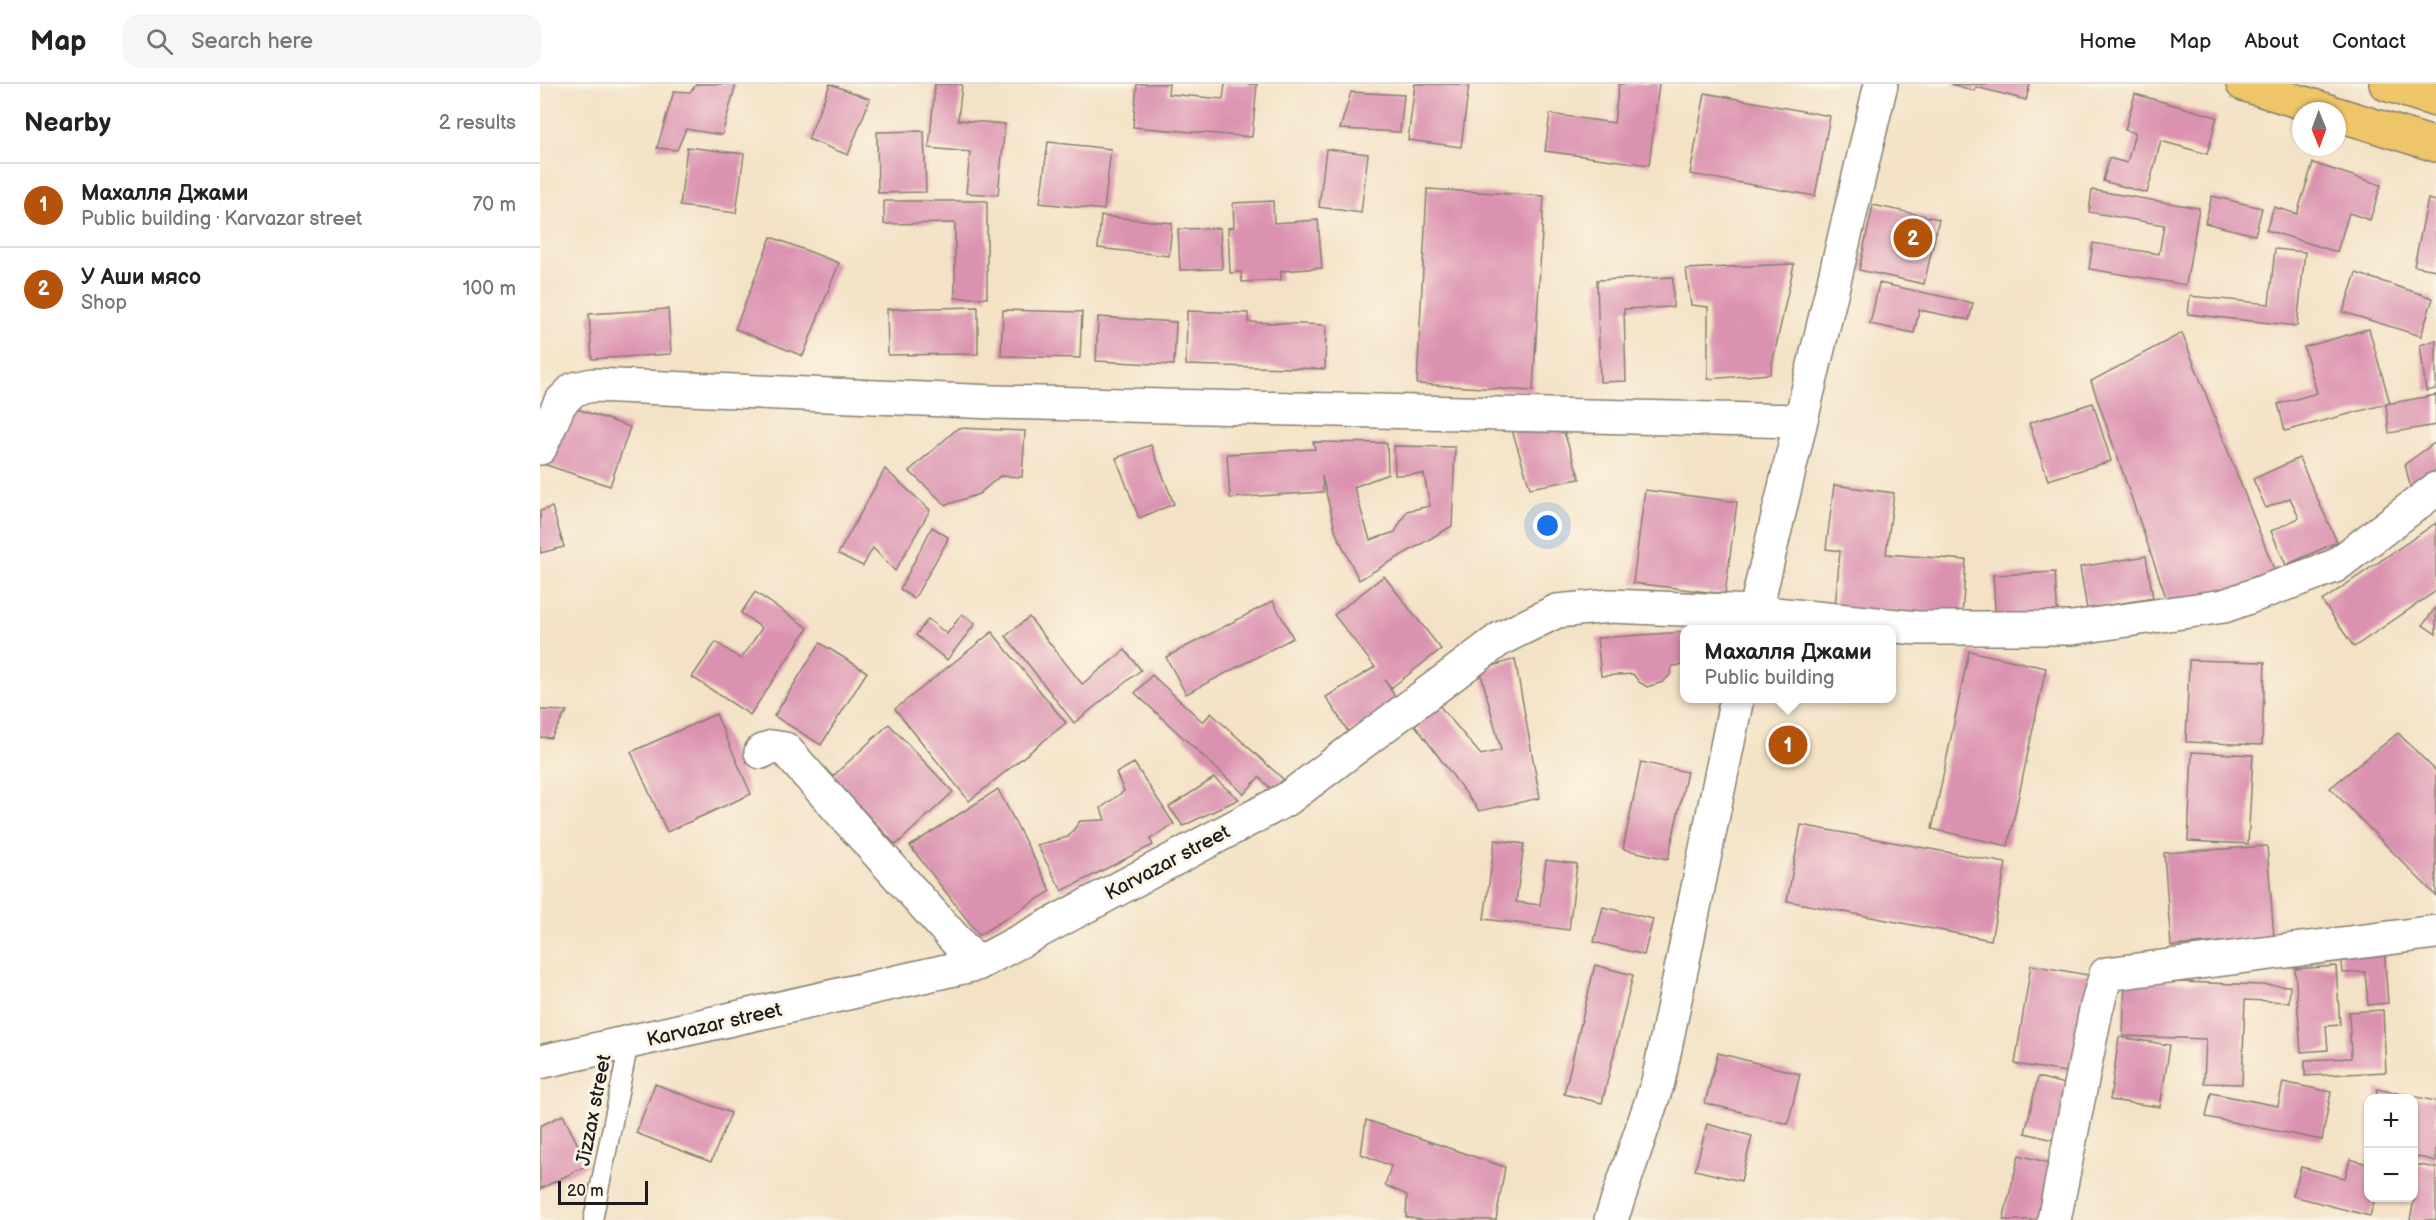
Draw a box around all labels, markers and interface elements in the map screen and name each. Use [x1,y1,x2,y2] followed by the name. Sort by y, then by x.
[122,14,542,68] search box
[30,25,86,58] text: Map
[143,25,176,58] icon: search
[191,28,313,55] text: Search here
[2079,29,2136,54] text: Home
[2169,29,2211,54] text: Map
[2244,29,2299,54] text: About
[2332,29,2406,54] text: Contact
[2292,102,2346,156] north arrow
[24,108,111,139] text: Nearby
[439,111,516,135] text: 2 results
[81,180,248,207] text: Махалля Джами
[39,193,48,217] text: 1
[472,193,516,217] text: 70 m
[81,207,362,231] text: Public building · Karvazar street
[1894,216,1932,260] pin: 2
[81,264,201,291] text: У Аши мясо
[38,277,49,301] text: 2
[463,277,516,301] text: 100 m
[81,291,127,315] text: Shop
[1533,511,1562,540] your location
[1680,625,1896,703] popup
[1704,639,1872,666] text: Махалля Джами
[1704,666,1835,690] text: Public building
[1768,722,1808,768] pin: 1
[1101,820,1234,906] street label: Karvazar street
[644,998,784,1052] street label: Karvazar street
[571,1052,617,1168] street label: Jizzax street
[2364,1094,2418,1202] map controls
[2364,1094,2418,1148] button: +
[2364,1148,2418,1202] button: −
[558,1178,648,1206] scale bar
[567,1182,603,1201] text: 20 m

